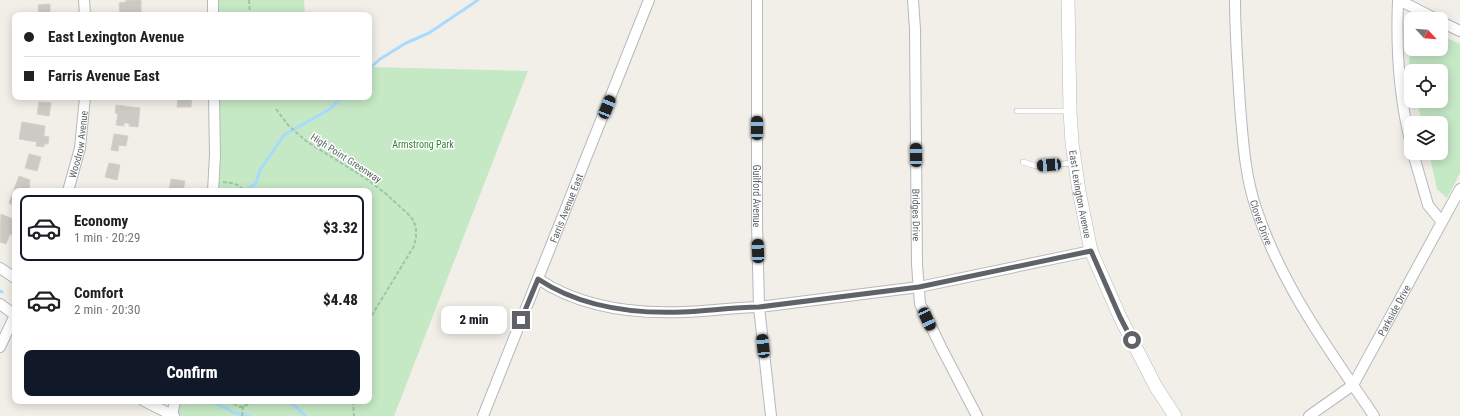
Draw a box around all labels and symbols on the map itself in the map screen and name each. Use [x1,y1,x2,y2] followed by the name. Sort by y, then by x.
[1404,12,1448,56] north arrow
[597,94,617,120] car
[66,110,89,179] street label: Woodrow Avenue
[751,116,763,140] car
[309,131,383,185] street label: High Point Greenway
[392,139,454,150] park label: Armstrong Park
[910,143,922,167] car
[1068,149,1094,240] street label: East Lexington Avenue
[1037,158,1061,172] car
[751,165,763,228] street label: Guilford Avenue
[547,172,585,244] street label: Farris Avenue East
[911,189,922,241] street label: Bridges Drive
[1248,199,1275,247] street label: Clover Drive
[752,239,764,263] car
[1375,282,1412,338] street label: Parkside Drive
[441,306,507,334] callout: 2 min
[916,306,938,332] car
[512,311,530,329] route end
[1123,331,1141,349] route start
[756,333,770,359] car

